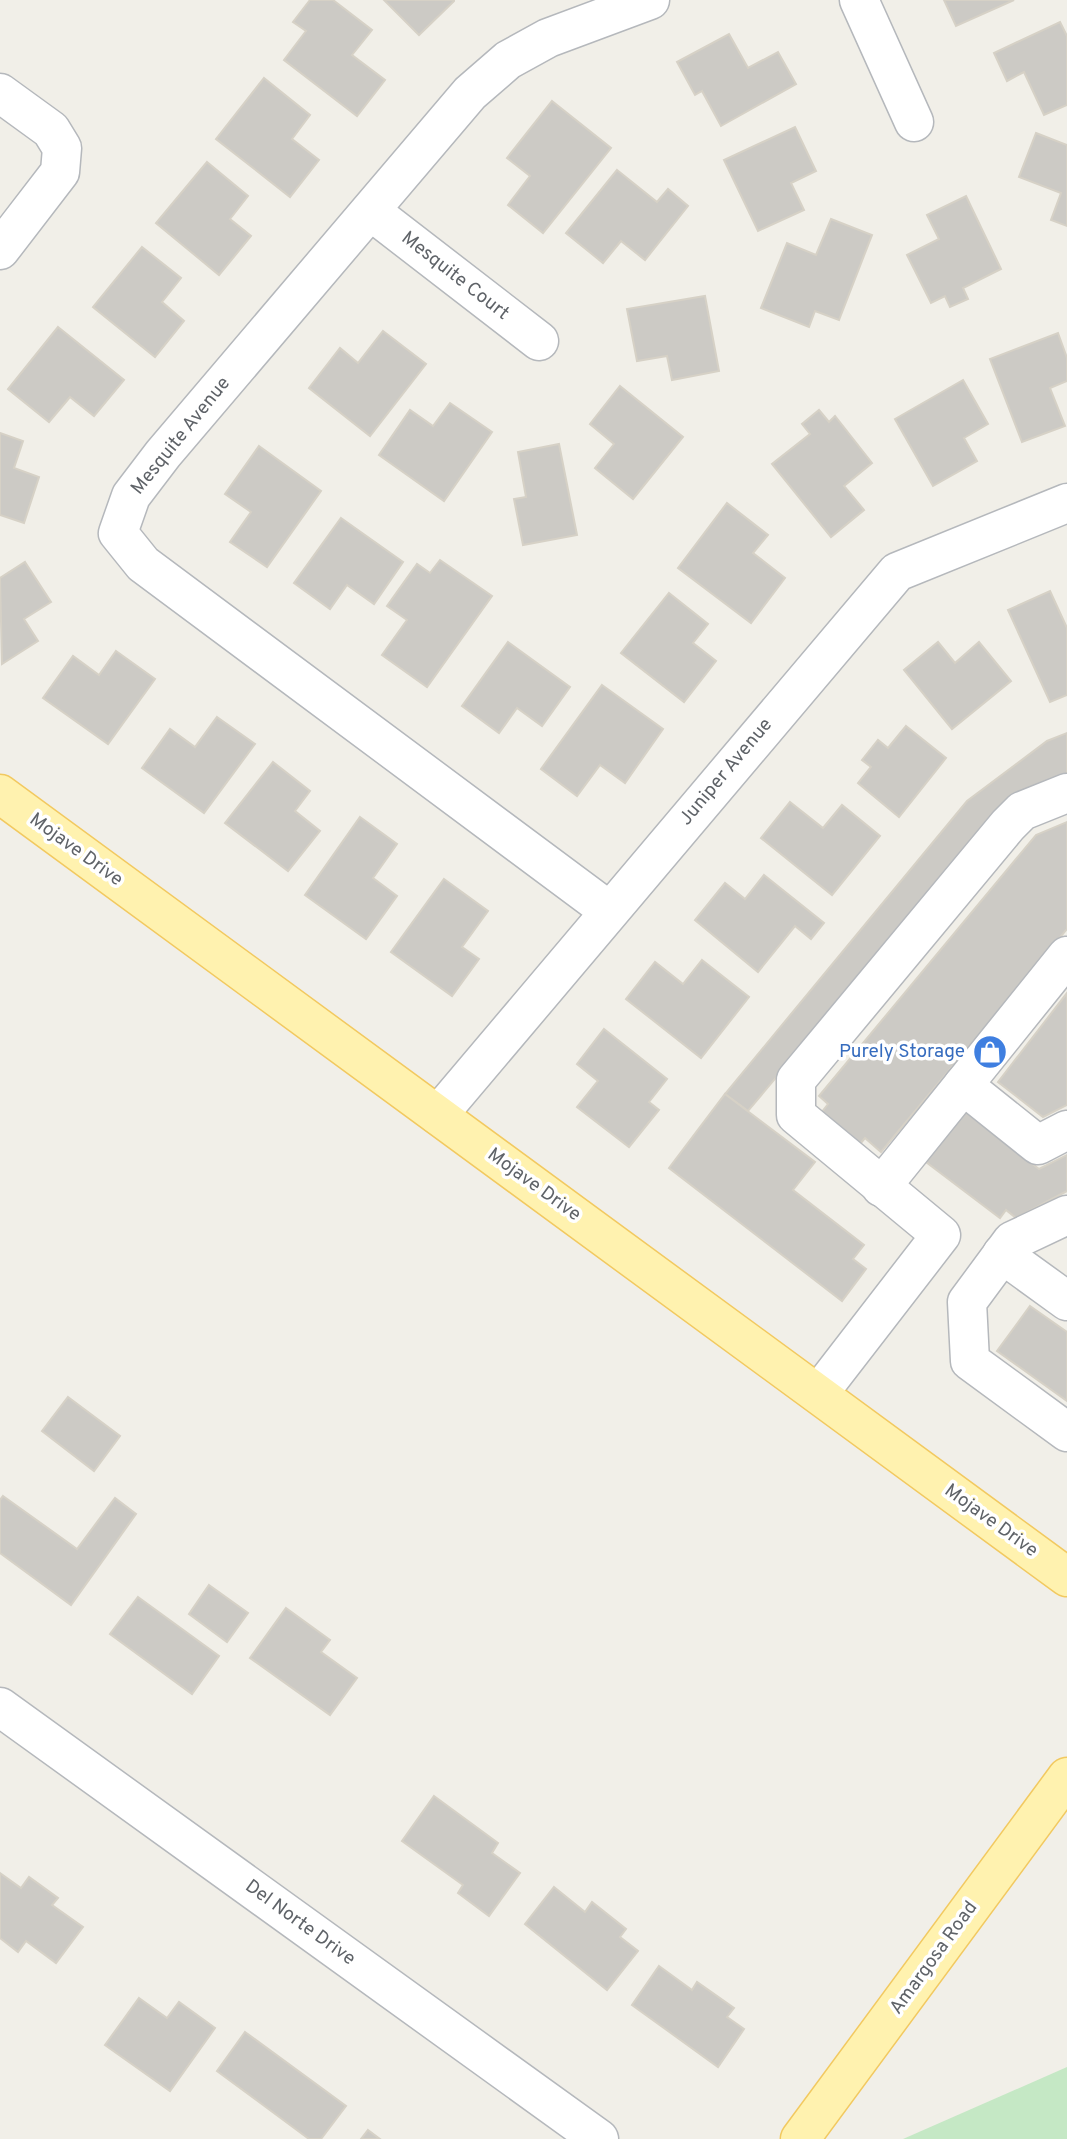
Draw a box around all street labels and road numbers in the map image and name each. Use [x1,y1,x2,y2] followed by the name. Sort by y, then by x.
[396,226,514,326] street label: Mesquite Court
[126,372,236,500] street label: Mesquite Avenue
[674,713,778,831] street label: Juniper Avenue
[24,808,128,892] street label: Mojave Drive
[482,1143,586,1227] street label: Mojave Drive
[939,1479,1043,1563] street label: Mojave Drive
[240,1875,360,1971] street label: Del Norte Drive
[885,1897,983,2019] street label: Amargosa Road

